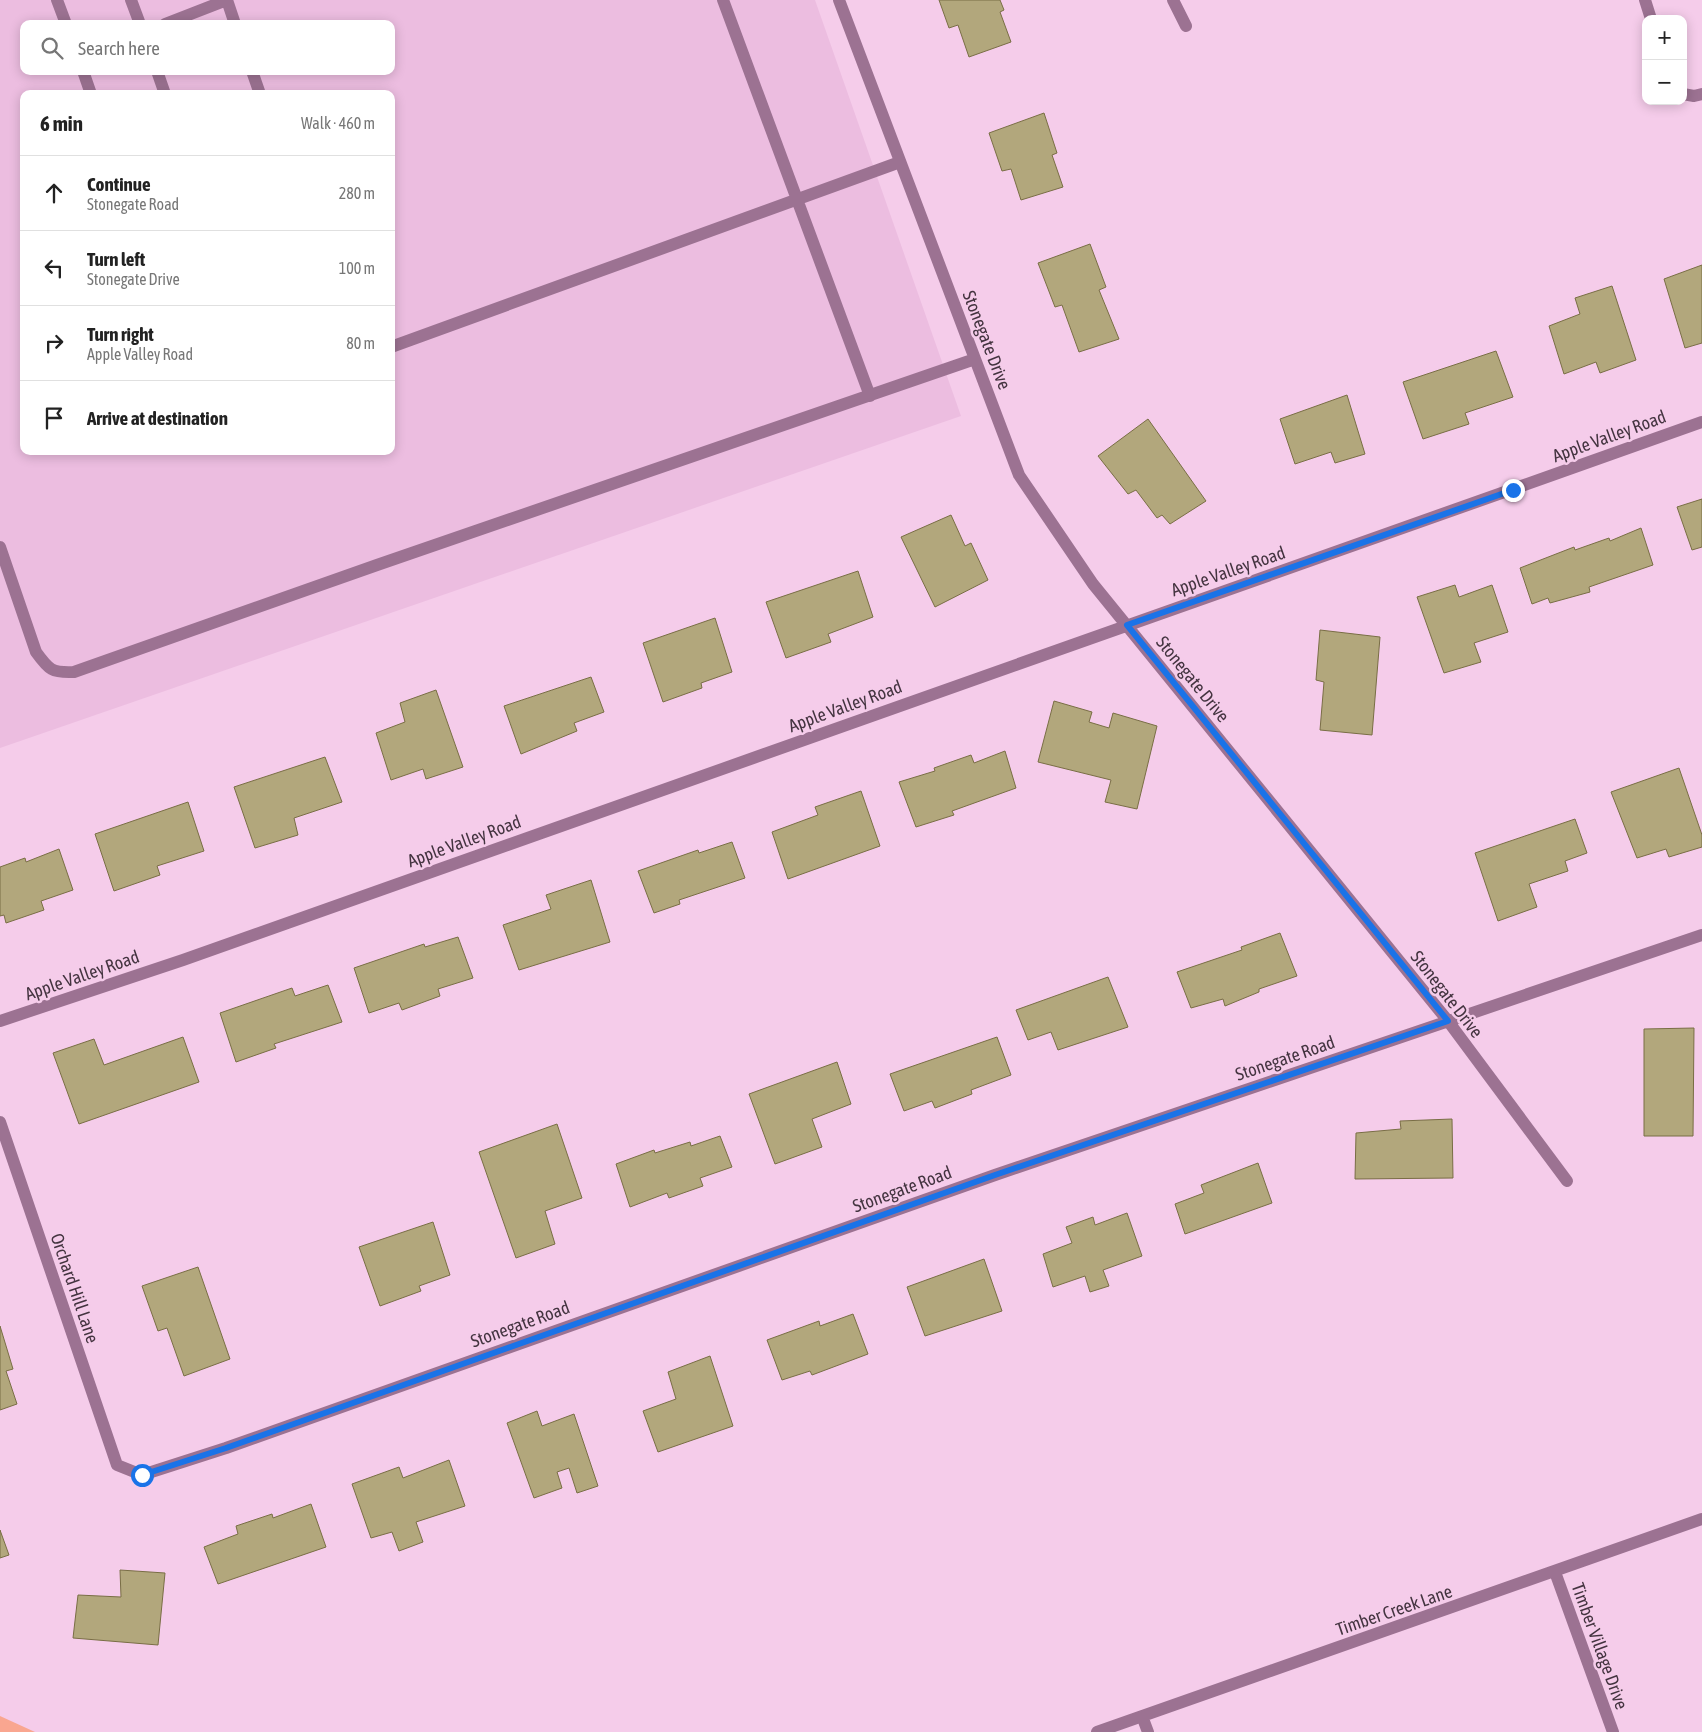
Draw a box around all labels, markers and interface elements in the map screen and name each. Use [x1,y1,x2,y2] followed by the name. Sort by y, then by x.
[1642,15,1687,105] map controls
[1642,15,1687,60] button: +
[20,20,395,75] search box
[38,34,66,62] icon: search
[78,37,160,59] text: Search here
[1642,60,1687,105] button: −
[40,111,83,135] text: 6 min
[301,114,375,132] text: Walk · 460 m
[87,173,151,195] text: Continue
[40,179,68,207] icon: ahead
[339,184,375,202] text: 280 m
[87,195,179,213] text: Stonegate Road
[87,248,145,270] text: Turn left
[40,254,68,282] icon: left
[339,259,375,277] text: 100 m
[87,270,180,288] text: Stonegate Drive
[959,288,1015,392] street label: Stonegate Drive
[87,323,154,345] text: Turn right
[40,329,68,357] icon: right
[346,334,375,352] text: 80 m
[87,345,193,363] text: Apple Valley Road
[40,404,68,432] icon: arrive
[1549,406,1669,466] street label: Apple Valley Road
[87,407,228,429] text: Arrive at destination
[1502,479,1525,502] route end
[1168,542,1288,600] street label: Apple Valley Road
[1152,632,1234,726] street label: Stonegate Drive
[785,676,905,736] street label: Apple Valley Road
[404,811,524,871] street label: Apple Valley Road
[22,946,142,1004] street label: Apple Valley Road
[1407,946,1487,1042] street label: Stonegate Drive
[1233,1031,1337,1085] street label: Stonegate Road
[850,1161,954,1217] street label: Stonegate Road
[46,1230,104,1346] street label: Orchard Hill Lane
[468,1296,572,1352] street label: Stonegate Road
[131,1464,154,1487] route start
[1333,1580,1455,1640] street label: Timber Creek Lane
[1567,1580,1633,1712] street label: Timber Village Drive

